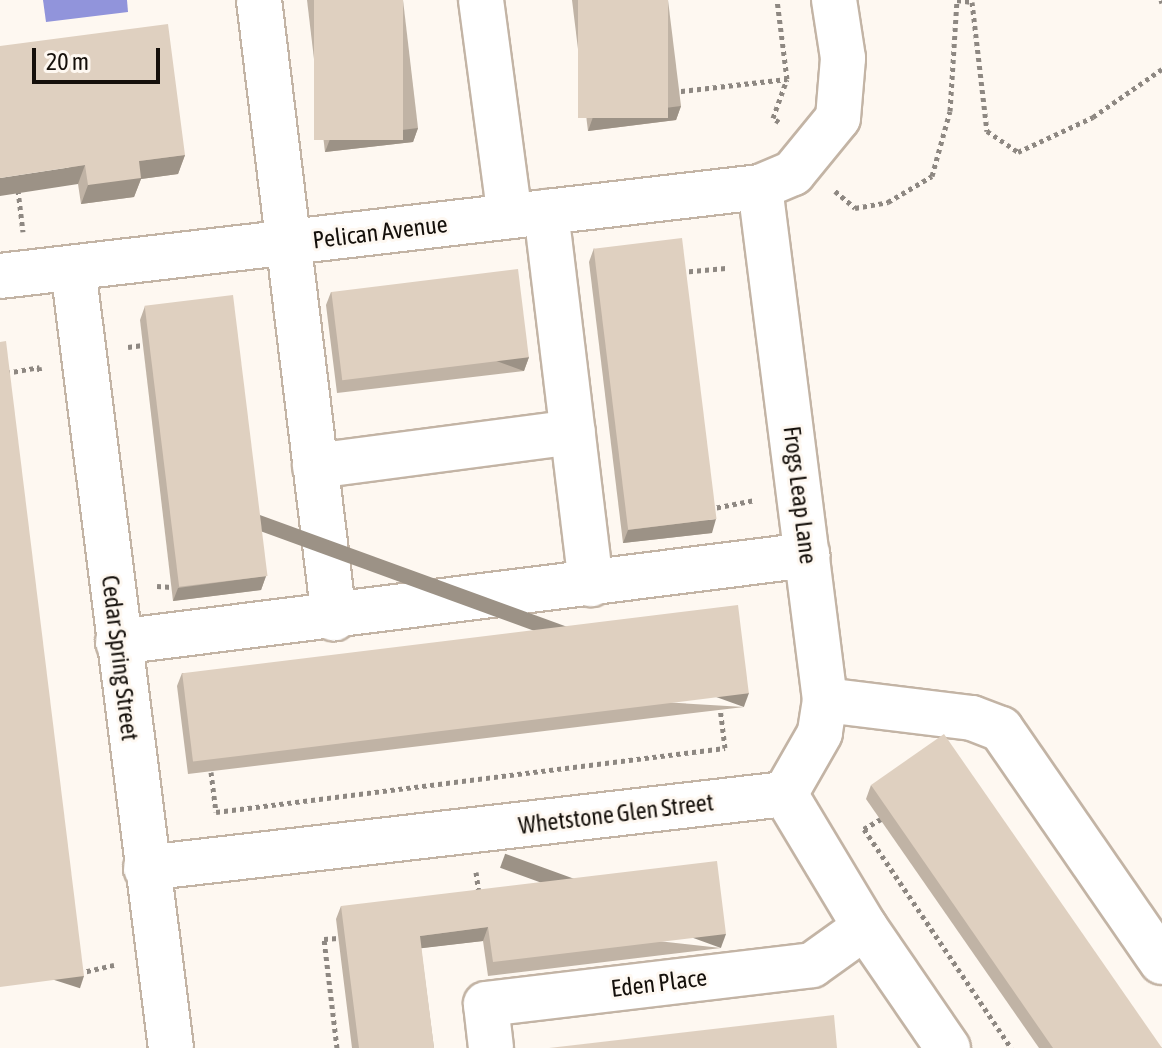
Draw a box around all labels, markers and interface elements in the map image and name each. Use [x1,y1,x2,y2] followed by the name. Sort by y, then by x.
[36,32,164,82] scale bar
[46,48,89,75] text: 20 m
[311,209,449,255] street label: Pelican Avenue
[777,424,823,566] street label: Frogs Leap Lane
[96,574,144,742] street label: Cedar Spring Street
[517,788,715,840] street label: Whetstone Glen Street
[609,963,709,1003] street label: Eden Place

